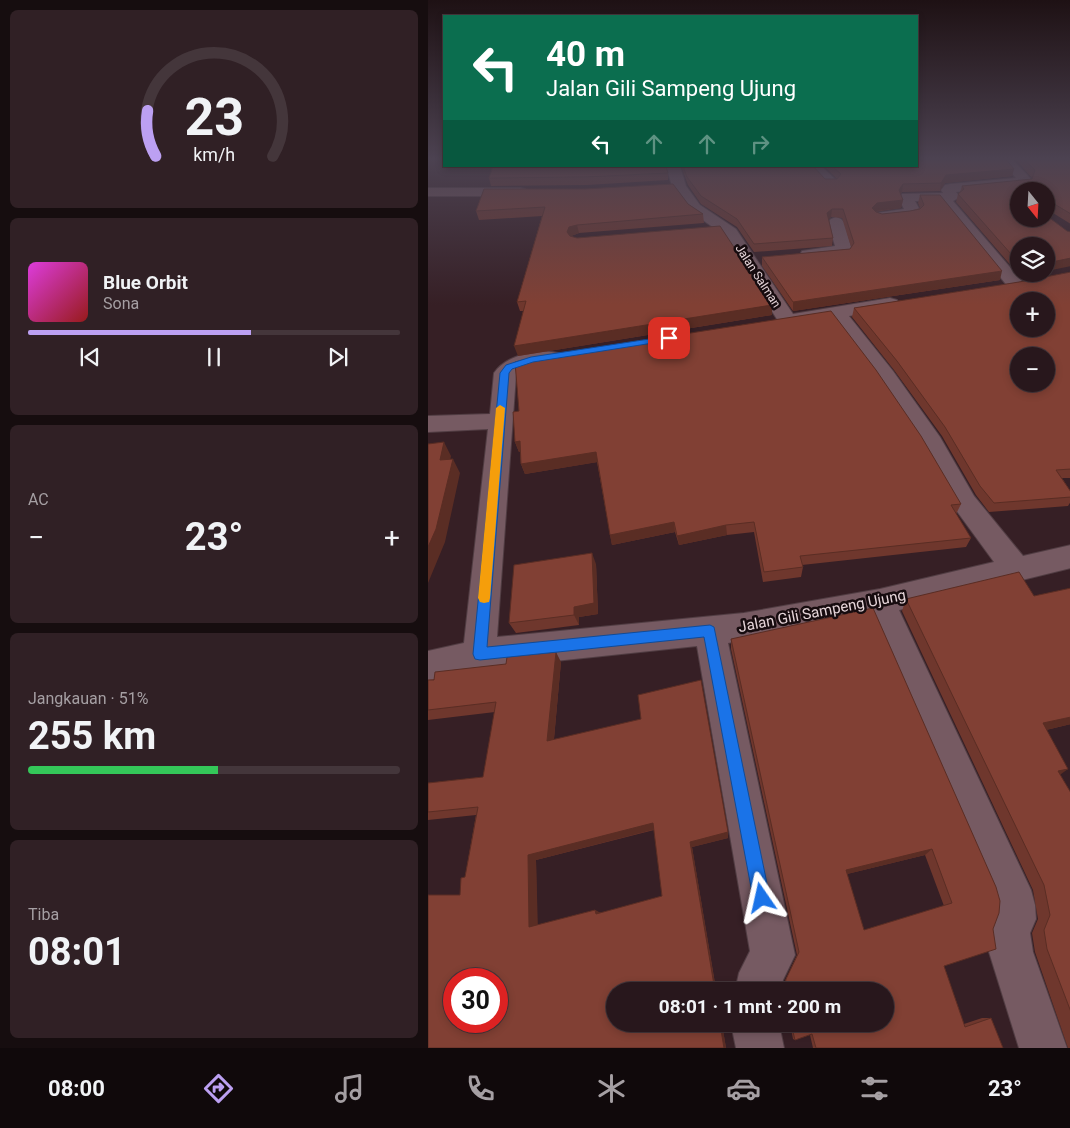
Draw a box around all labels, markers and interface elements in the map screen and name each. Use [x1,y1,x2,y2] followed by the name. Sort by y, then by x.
[546,34,625,75] text: 40 m
[463,35,528,100] icon: left
[546,76,796,101] text: Jalan Gili Sampeng Ujung
[184,87,244,148] text: 23
[587,130,615,158] icon: left
[640,130,668,158] icon: ahead
[693,130,721,158] icon: ahead
[746,130,774,158] icon: right
[193,144,235,165] text: km/h
[1010,182,1056,228] north arrow
[1010,182,1055,392] map controls
[1010,237,1055,282] button: layers
[732,242,784,310] street label: Jalan Salman
[103,271,188,294] text: Blue Orbit
[1010,292,1055,337] button: +
[103,294,139,313] text: Sona
[648,317,690,359] pin
[655,324,683,352] icon: arrive
[76,343,104,371] icon: previous
[200,343,228,371] icon: pause
[324,343,352,371] icon: next
[1010,347,1055,392] button: −
[28,490,49,509] text: AC
[185,515,243,559] text: 23°
[28,521,44,554] text: −
[384,521,400,554] text: +
[737,586,907,636] street label: Jalan Gili Sampeng Ujung
[28,689,148,708] text: Jangkauan · 51%
[28,714,156,758] text: 255 km
[735,871,787,923] position arrow
[28,905,59,924] text: Tiba
[28,930,126,974] text: 08:01
[443,968,508,1033] speed limit sign: 30
[659,995,841,1018] text: 08:01 · 1 mnt · 200 m
[201,1071,236,1106] icon: directions
[332,1071,367,1106] icon: music
[463,1071,498,1106] icon: phone
[594,1071,629,1106] icon: climate
[726,1071,761,1106] icon: car
[857,1071,892,1106] icon: filters
[48,1076,105,1101] text: 08:00
[988,1076,1022,1101] text: 23°

